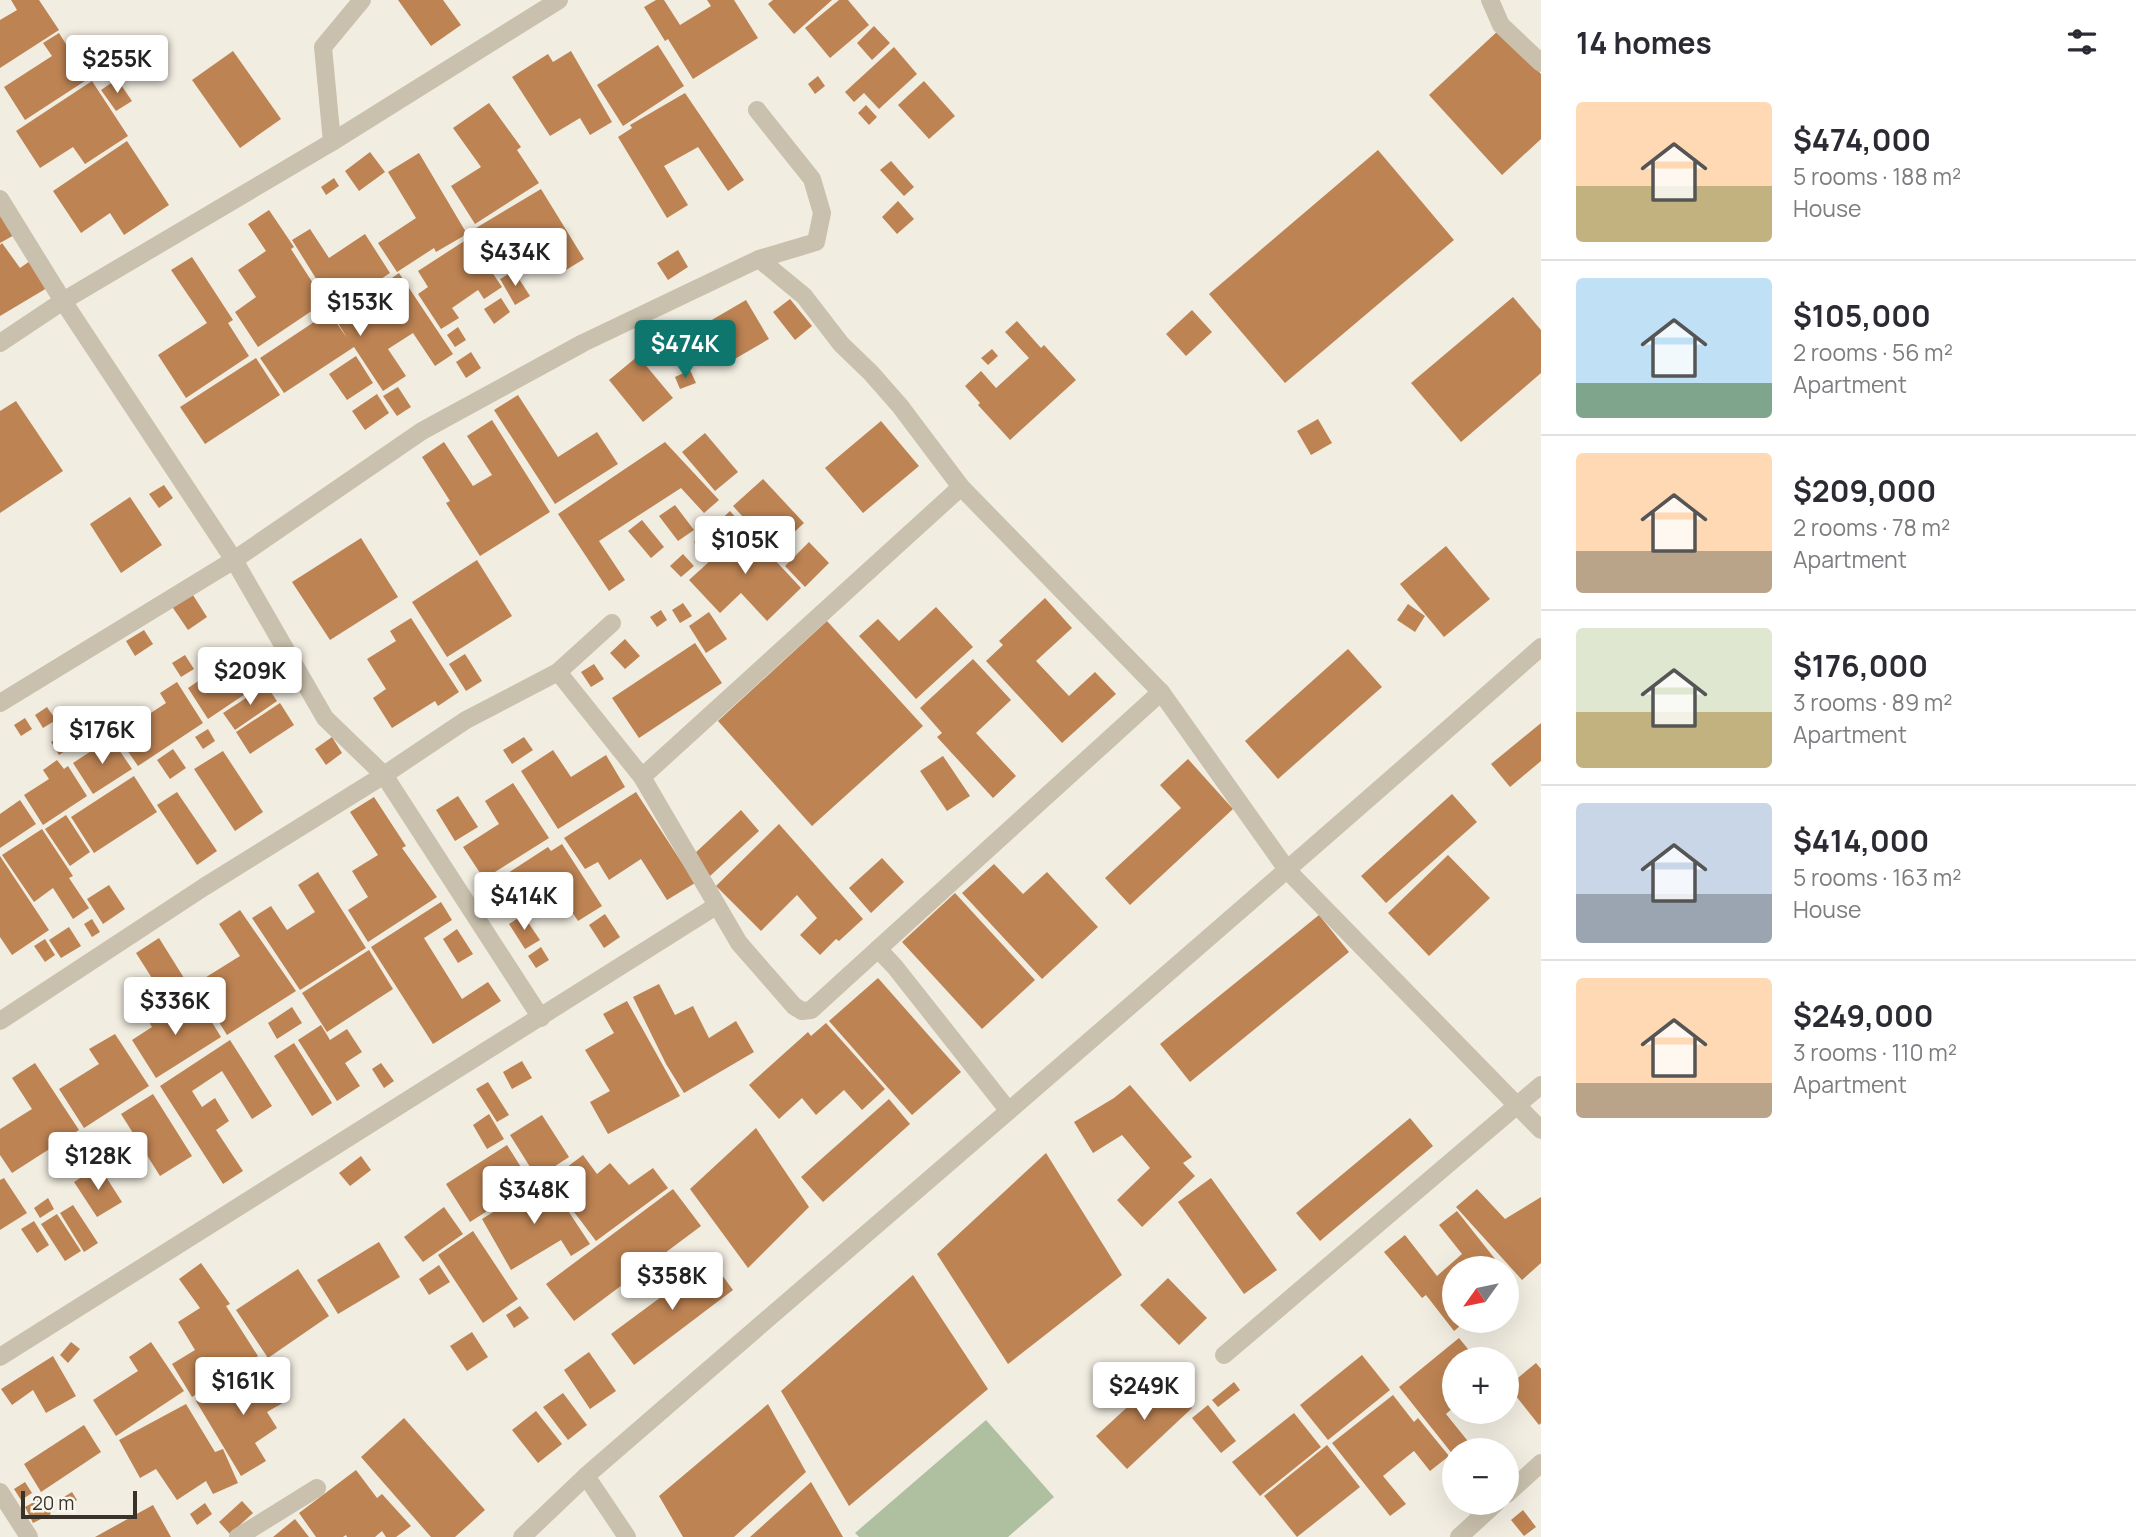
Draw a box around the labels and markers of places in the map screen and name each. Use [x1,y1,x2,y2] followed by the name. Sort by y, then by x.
[68,36,166,95] pin: $255K
[466,229,564,288] pin: $434K
[311,278,409,338] pin: $153K
[636,320,734,380] pin: $474K
[696,516,794,576] pin: $105K
[201,648,299,707] pin: $209K
[53,706,151,766] pin: $176K
[475,872,573,932] pin: $414K
[126,978,224,1037] pin: $336K
[49,1132,147,1192] pin: $128K
[485,1166,583,1226] pin: $348K
[623,1252,721,1312] pin: $358K
[194,1358,292,1417] pin: $161K
[1095,1362,1193,1422] pin: $249K

